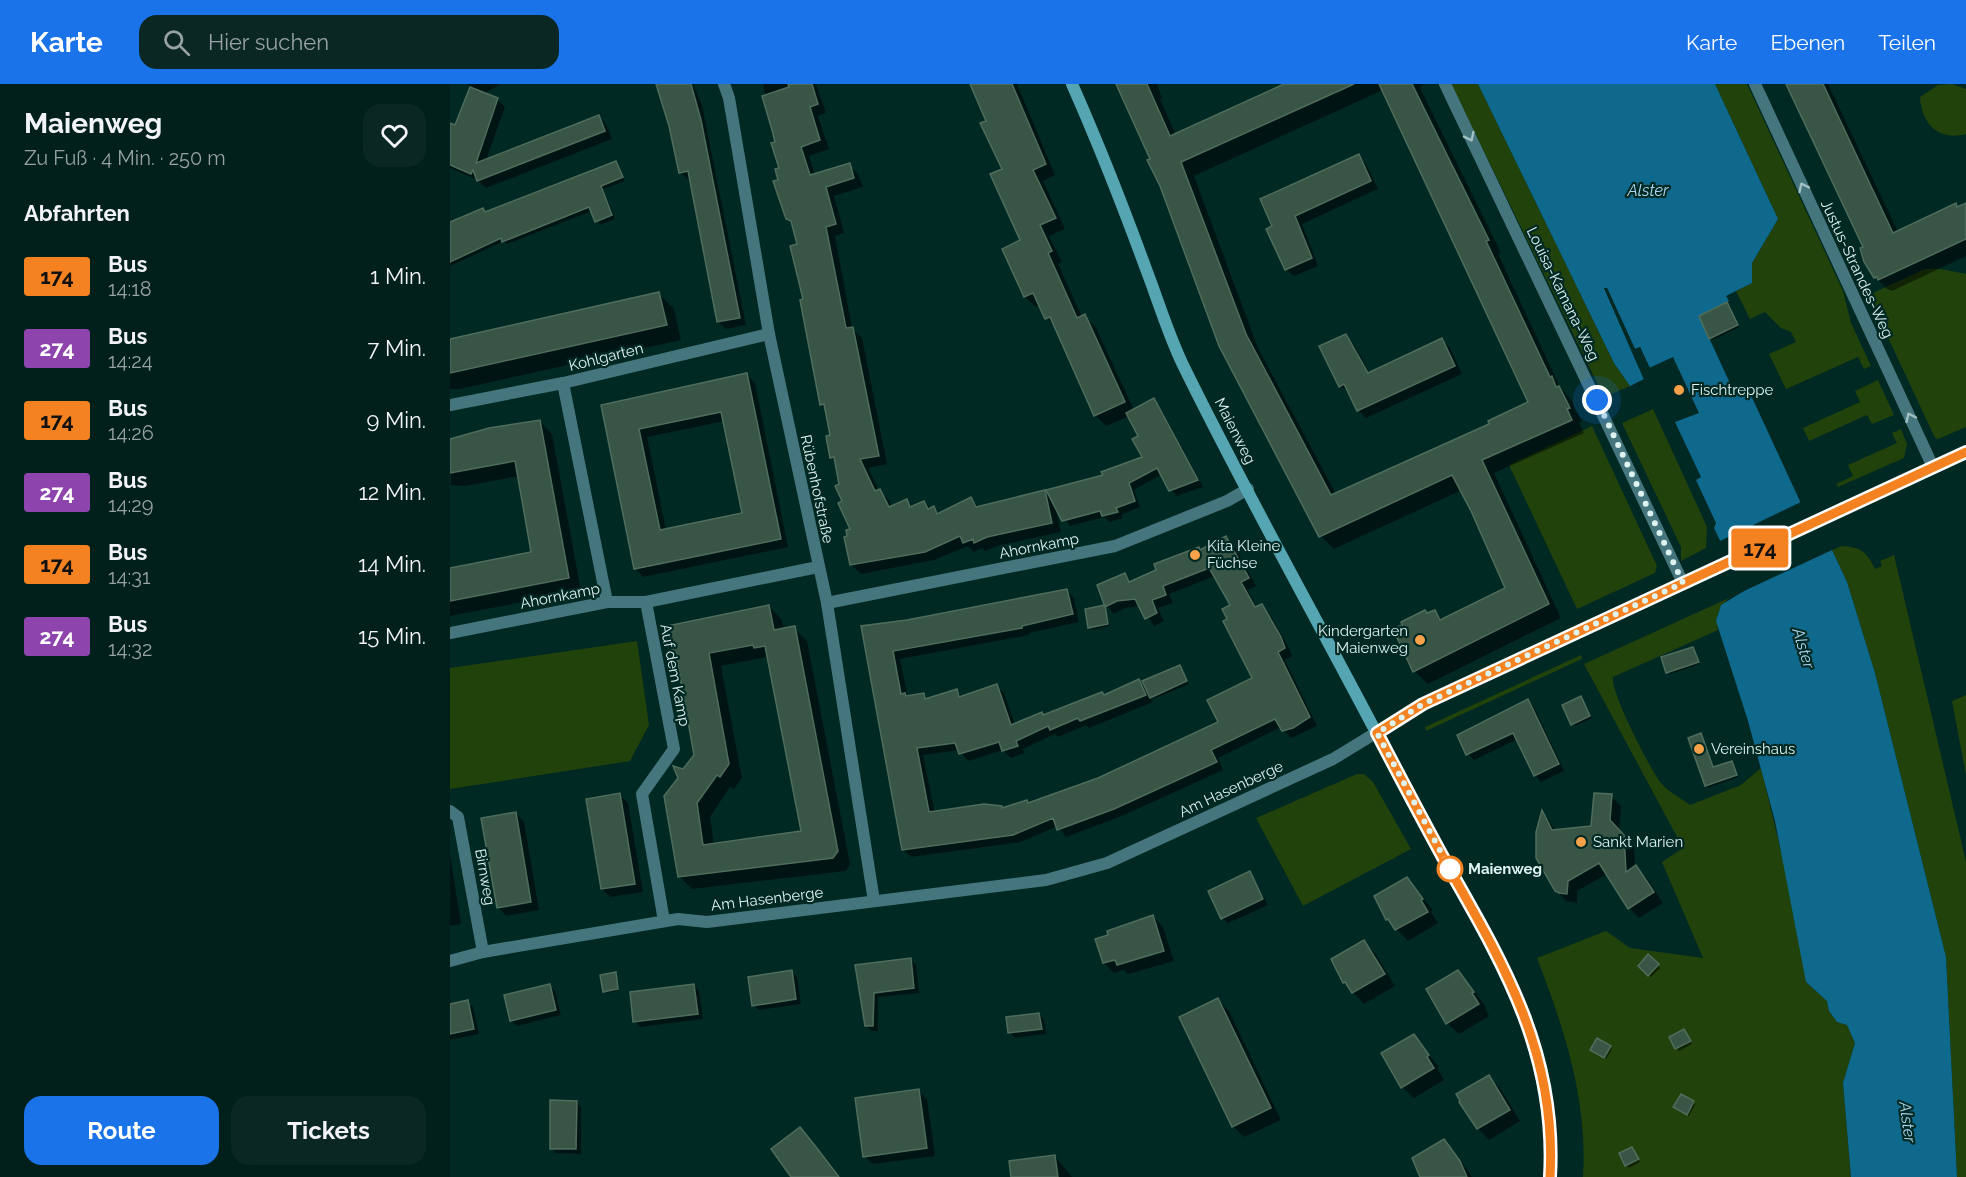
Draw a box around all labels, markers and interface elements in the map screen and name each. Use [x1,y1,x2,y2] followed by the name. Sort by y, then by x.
[139,15,559,69] search box
[30,26,103,59] text: Karte
[160,26,193,59] icon: search
[208,29,329,55] text: Hier suchen
[1686,30,1737,55] text: Karte
[1770,30,1845,55] text: Ebenen
[1878,30,1936,55] text: Teilen
[363,104,426,167] button: heart
[24,107,162,140] text: Maienweg
[1463,130,1474,141] one-way arrow
[24,146,226,170] text: Zu Fuß · 4 Min. · 250 m
[1626,181,1669,200] water label: Alster
[1798,183,1810,194] one-way arrow
[1817,197,1897,341] street label: Justus-Strandes-Weg
[24,200,130,226] text: Abfahrten
[1523,224,1603,364] street label: Louisa-Kamana-Weg
[108,251,147,277] text: Bus
[370,263,426,289] text: 1 Min.
[40,264,74,289] text: 174
[108,277,152,301] text: 14:18
[108,323,147,349] text: Bus
[368,335,426,361] text: 7 Min.
[40,336,74,361] text: 274
[567,339,645,375] street label: Kohlgarten
[108,349,153,373] text: 14:24
[1691,381,1774,399] place label: Fischtreppe
[1672,383,1686,397] marker: Fischtreppe
[1582,385,1612,415] your location
[108,395,147,421] text: Bus
[1211,395,1259,467] street label: Maienweg
[366,407,426,433] text: 9 Min.
[40,408,74,433] text: 174
[1906,413,1918,424] one-way arrow
[108,421,154,445] text: 14:26
[797,433,837,545] street label: Rübenhofstraße
[108,467,147,493] text: Bus
[358,479,426,505] text: 12 Min.
[40,480,74,505] text: 274
[108,493,153,517] text: 14:29
[1726,528,1794,568] line badge: 174
[998,529,1080,563] street label: Ahornkamp
[1743,536,1777,561] text: 174
[1207,537,1280,572] place label: Kita Kleine Füchse
[108,539,147,565] text: Bus
[1188,548,1202,562] marker: Kita Kleine Füchse
[358,551,426,577] text: 14 Min.
[40,552,74,577] text: 174
[108,565,150,589] text: 14:31
[519,579,601,613] street label: Ahornkamp
[108,611,147,637] text: Bus
[656,622,694,728] street label: Auf dem Kamp
[1318,622,1408,657] place label: Kindergarten Maienweg
[358,623,426,649] text: 15 Min.
[40,624,74,649] text: 274
[1788,625,1819,671] water label: Alster
[1413,633,1427,647] marker: Kindergarten Maienweg
[108,637,152,661] text: 14:32
[1711,740,1795,758] place label: Vereinshaus
[1692,742,1706,756] marker: Vereinshaus
[1176,757,1286,821] street label: Am Hasenberge
[1593,833,1683,851] place label: Sankt Marien
[1574,835,1588,849] marker: Sankt Marien
[471,847,499,907] street label: Birnweg
[1437,856,1463,882] marker: Maienweg
[1468,860,1542,878] place label: Maienweg
[710,883,824,915] street label: Am Hasenberge
[24,1096,219,1165] button: Route
[231,1096,426,1165] button: Tickets
[1895,1099,1920,1144] water label: Alster

